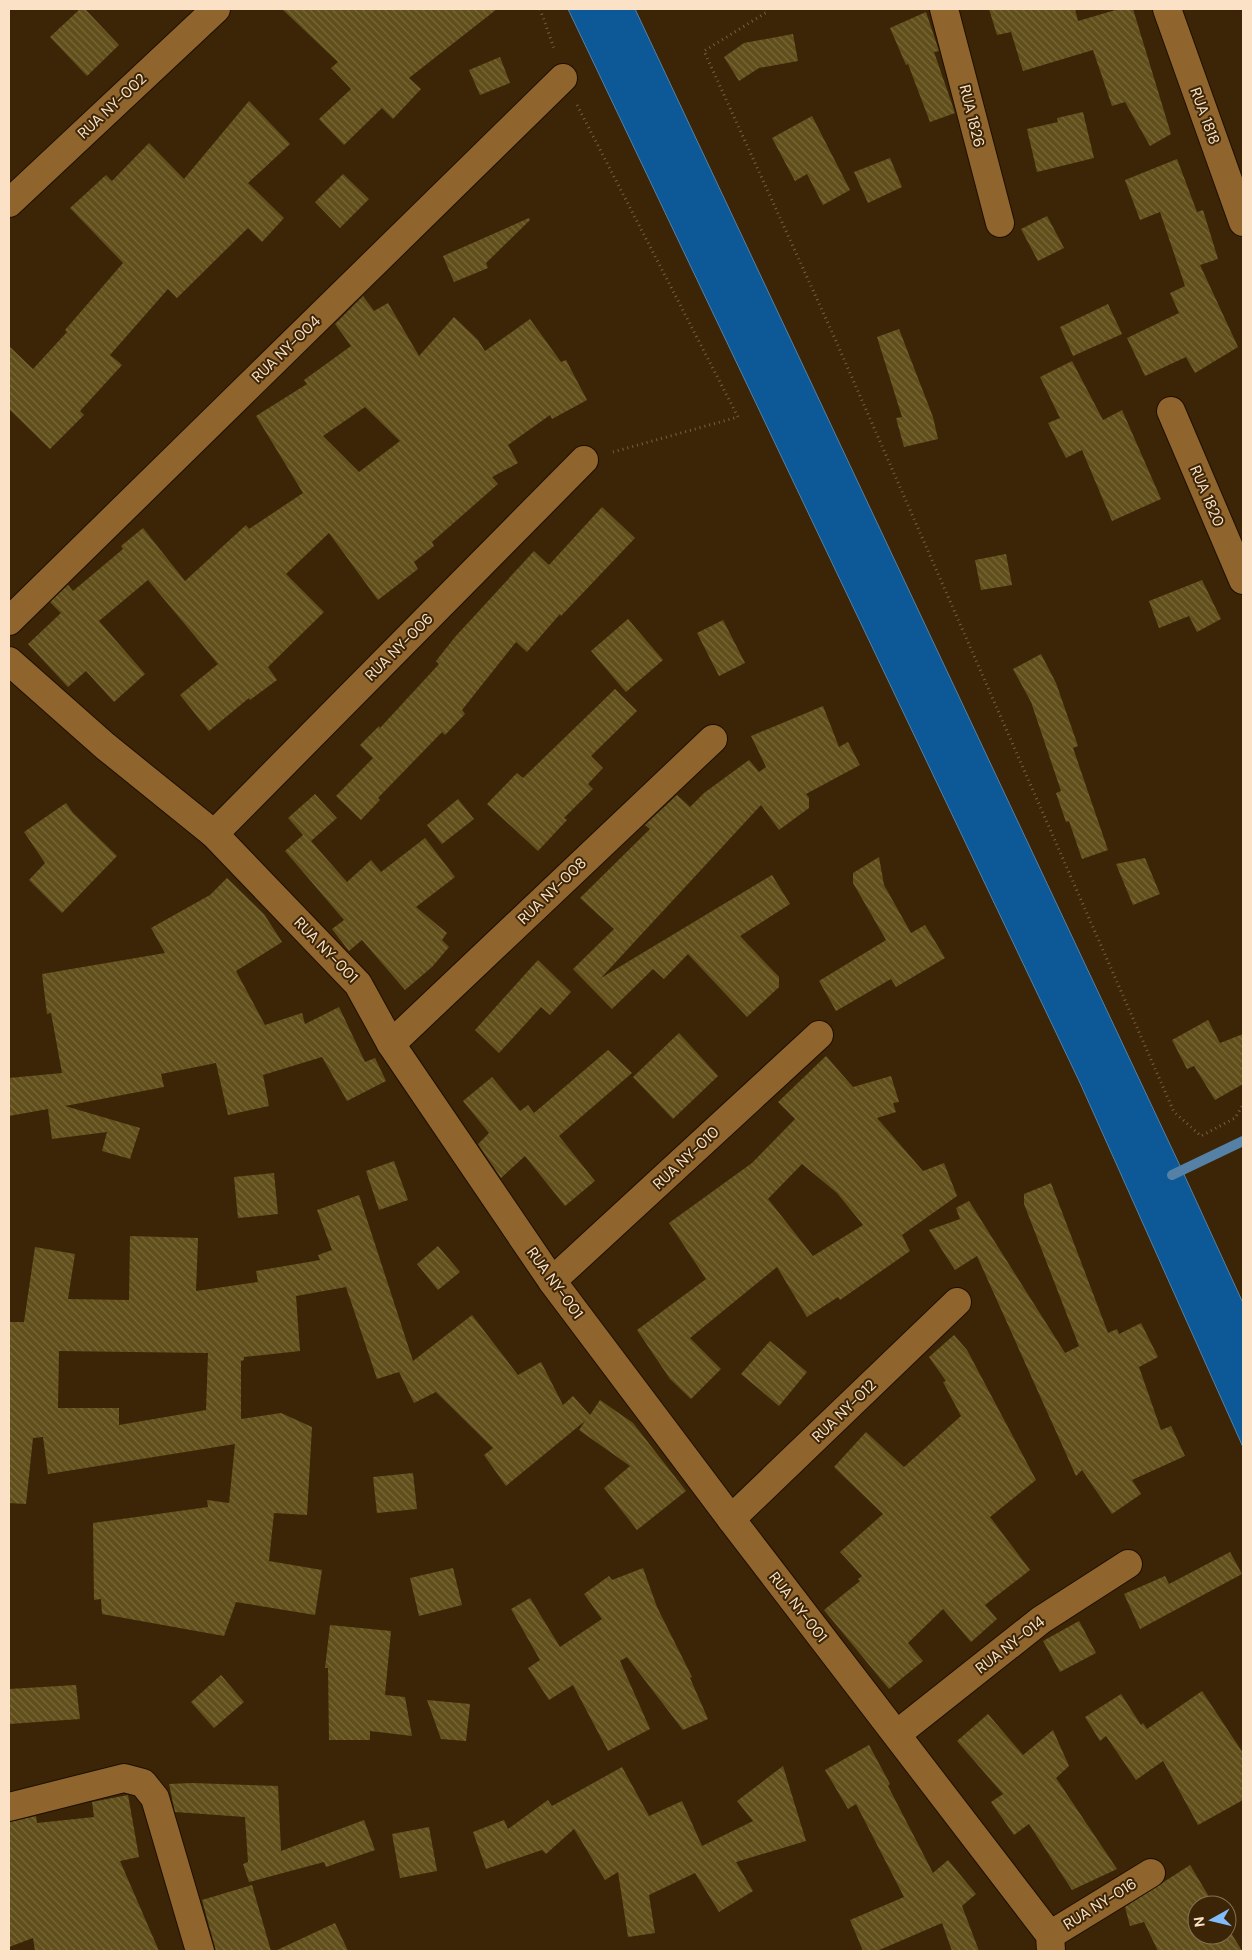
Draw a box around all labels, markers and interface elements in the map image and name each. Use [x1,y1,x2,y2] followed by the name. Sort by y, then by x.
[73,69,151,143] street label: RUA NY-002
[955,83,989,149] street label: RUA 1826
[1185,85,1225,147] street label: RUA 1818
[247,311,325,387] street label: RUA NY-004
[1185,462,1229,530] street label: RUA 1820
[361,609,437,685] street label: RUA NY-006
[513,853,591,929] street label: RUA NY-008
[290,913,362,987] street label: RUA NY-001
[649,1122,723,1194] street label: RUA NY-010
[522,1243,588,1323] street label: RUA NY-001
[808,1375,880,1447] street label: RUA NY-012
[764,1568,832,1646] street label: RUA NY-001
[971,1612,1049,1678] street label: RUA NY-014
[1060,1874,1140,1934] street label: RUA NY-016
[1187,1895,1237,1945] north arrow
[1190,1915,1209,1928] text: N

